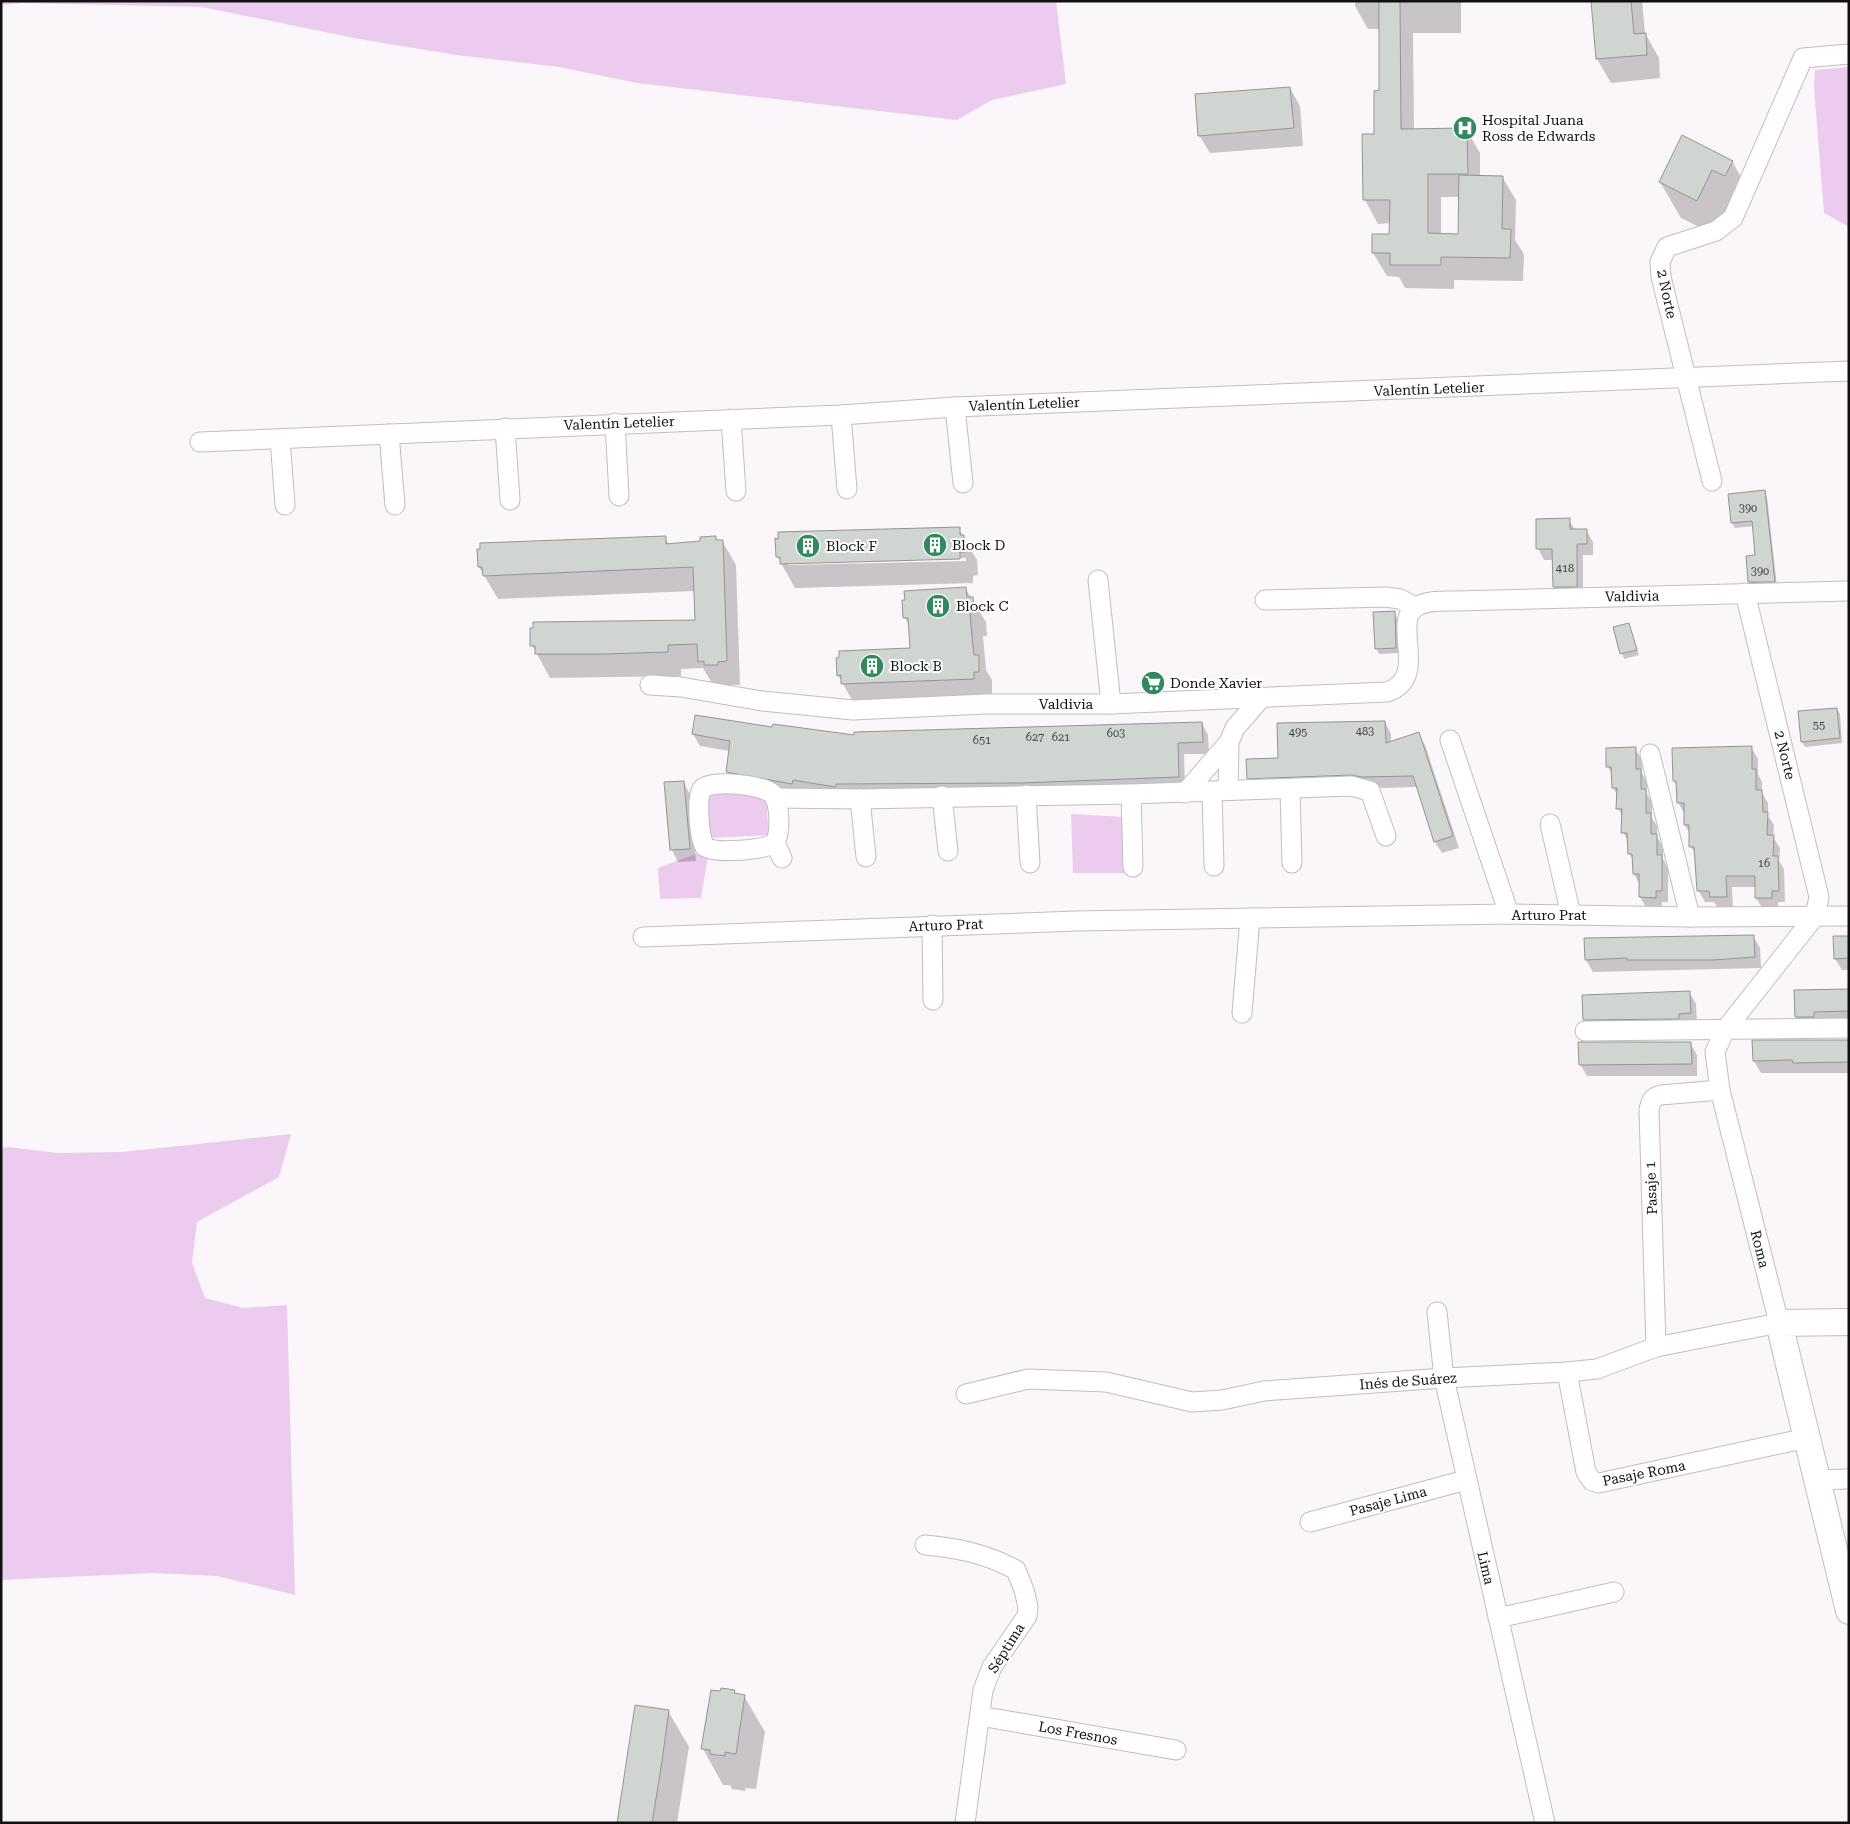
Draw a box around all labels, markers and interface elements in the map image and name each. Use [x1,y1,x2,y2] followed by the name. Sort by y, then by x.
[1482,112,1596,144] place label: Hospital Juana Ross de Edwards
[1452,115,1478,141] hospital icon: Hospital Juana Ross de Edwards
[1654,268,1680,320] street label: 2 Norte
[1373,379,1485,399] street label: Valentín Letelier
[968,394,1080,414] street label: Valentín Letelier
[563,413,675,433] street label: Valentín Letelier
[1739,502,1757,515] house number: 390
[922,532,948,558] building icon: Block D
[795,533,821,559] building icon: Block F
[952,537,1006,553] place label: Block D
[826,538,877,554] place label: Block F
[1556,562,1574,575] house number: 418
[1751,565,1769,578] house number: 390
[1605,588,1660,604] street label: Valdivia
[925,593,951,619] building icon: Block C
[956,598,1009,614] place label: Block C
[859,653,885,679] building icon: Block B
[890,658,942,674] place label: Block B
[1140,670,1166,696] supermarket icon: Donde Xavier
[1170,675,1262,691] place label: Donde Xavier
[1039,696,1094,712] street label: Valdivia
[1813,719,1825,732] house number: 55
[1356,725,1374,738] house number: 483
[1289,726,1307,739] house number: 495
[1107,727,1125,740] house number: 603
[1771,729,1799,781] street label: 2 Norte
[1026,731,1044,744] house number: 627
[1052,731,1070,744] house number: 621
[973,734,991,747] house number: 651
[1758,857,1770,870] house number: 16
[1512,907,1586,923] street label: Arturo Prat
[908,916,984,934] street label: Arturo Prat
[1642,1161,1660,1215] street label: Pasaje 1
[1748,1228,1773,1270] street label: Roma
[1359,1370,1457,1392] street label: Inés de Suárez
[1601,1457,1687,1489] street label: Pasaje Roma
[1348,1483,1429,1519] street label: Pasaje Lima
[1474,1550,1498,1587] street label: Lima
[984,1620,1028,1676] street label: Séptima
[1037,1718,1119,1748] street label: Los Fresnos

